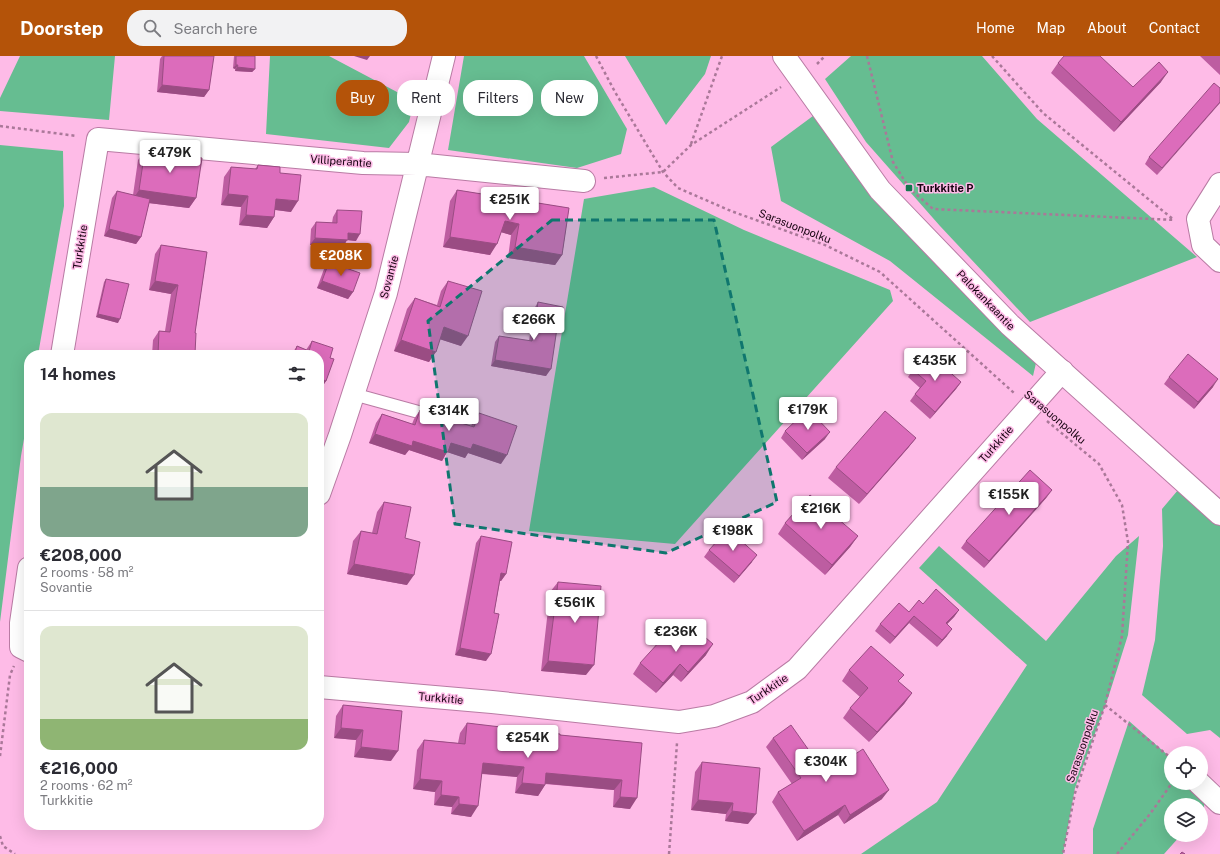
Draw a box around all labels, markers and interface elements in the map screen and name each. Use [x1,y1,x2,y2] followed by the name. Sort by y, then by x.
[127,10,407,46] search box
[20,17,103,39] text: Doorstep
[141,17,163,39] icon: search
[173,20,258,37] text: Search here
[976,20,1015,36] text: Home
[1037,20,1065,36] text: Map
[1087,20,1127,36] text: About
[1149,20,1200,36] text: Contact
[336,80,389,116] chip: Buy
[397,80,455,116] chip: Rent
[463,80,533,116] chip: Filters
[541,80,598,116] chip: New
[142,140,198,174] pin: €479K
[149,145,191,160] text: €479K
[310,153,372,169] street label: Villiperäntie
[917,182,973,194] place label: Turkkitie P
[904,183,914,193] marker: Turkkitie P
[482,187,538,221] pin: €251K
[490,192,530,207] text: €251K
[757,207,833,245] street label: Sarasuonpolku
[71,224,89,270] street label: Turkkitie
[313,243,369,277] pin: €208K
[319,248,363,263] text: €208K
[377,254,401,300] street label: Sovantie
[955,268,1017,332] street label: Palokankaantie
[506,307,562,341] pin: €266K
[512,312,556,327] text: €266K
[907,348,963,382] pin: €435K
[913,353,957,368] text: €435K
[286,363,308,385] icon: filters
[40,364,116,384] text: 14 homes
[1022,388,1088,446] street label: Sarasuonpolku
[780,397,836,431] pin: €179K
[421,398,477,432] pin: €314K
[788,402,828,417] text: €179K
[429,403,469,418] text: €314K
[976,423,1016,465] street label: Turkkitie
[138,439,210,511] icon: home
[981,482,1037,516] pin: €155K
[989,487,1029,502] text: €155K
[793,496,849,530] pin: €216K
[801,501,841,516] text: €216K
[705,518,761,552] pin: €198K
[713,523,753,538] text: €198K
[40,545,122,565] text: €208,000
[40,565,133,580] text: 2 rooms · 58 m²
[40,580,92,595] text: Sovantie
[547,590,603,624] pin: €561K
[555,595,595,610] text: €561K
[648,619,704,653] pin: €236K
[654,624,698,639] text: €236K
[138,652,210,724] icon: home
[746,671,790,707] street label: Turkkitie
[418,690,464,706] street label: Turkkitie
[1064,708,1100,784] street label: Sarasuonpolku
[500,725,556,759] pin: €254K
[506,730,550,745] text: €254K
[1164,746,1208,842] map controls
[1164,746,1208,790] button: locate
[798,749,854,783] pin: €304K
[804,754,848,769] text: €304K
[40,758,118,778] text: €216,000
[40,778,133,793] text: 2 rooms · 62 m²
[40,793,93,808] text: Turkkitie
[1164,798,1208,842] button: layers

